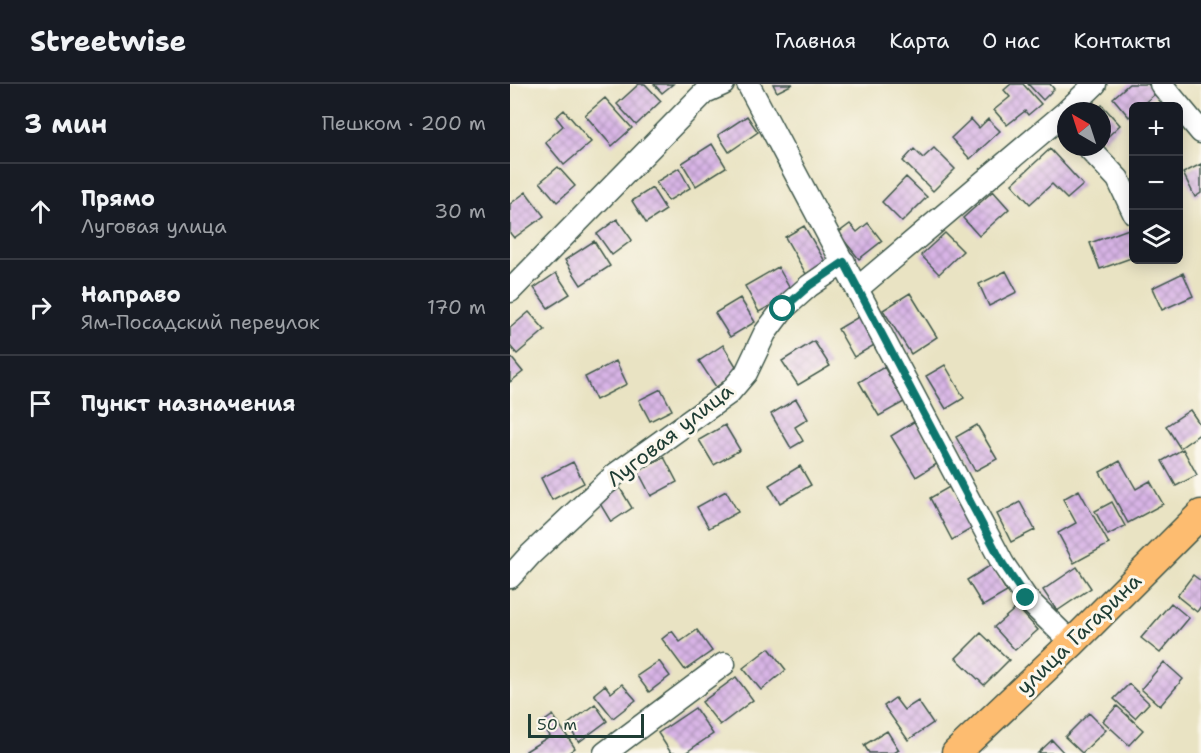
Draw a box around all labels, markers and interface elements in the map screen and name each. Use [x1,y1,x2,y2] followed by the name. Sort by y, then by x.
[30,22,186,60] text: Streetwise
[775,27,856,55] text: Главная
[889,27,949,55] text: Карта
[982,27,1040,55] text: О нас
[1073,27,1171,55] text: Контакты
[1057,102,1111,156] north arrow
[1129,102,1183,264] map controls
[1129,102,1183,156] button: +
[24,106,107,141] text: 3 мин
[322,110,486,136] text: Пешком · 200 m
[1129,156,1183,210] button: −
[81,184,155,213] text: Прямо
[24,195,57,228] icon: ahead
[434,198,486,224] text: 30 m
[1129,210,1183,264] button: layers
[81,213,227,239] text: Луговая улица
[81,280,181,309] text: Направо
[24,291,57,324] icon: right
[427,294,486,320] text: 170 m
[769,295,795,321] route start
[81,309,320,335] text: Ям-Посадский переулок
[601,377,739,493] street label: Луговая улица
[24,387,57,420] icon: arrive
[81,389,295,418] text: Пункт назначения
[1010,567,1148,701] street label: улица Гагарина
[1012,584,1038,610] route end
[528,711,644,738] scale bar
[537,714,577,735] text: 50 m

